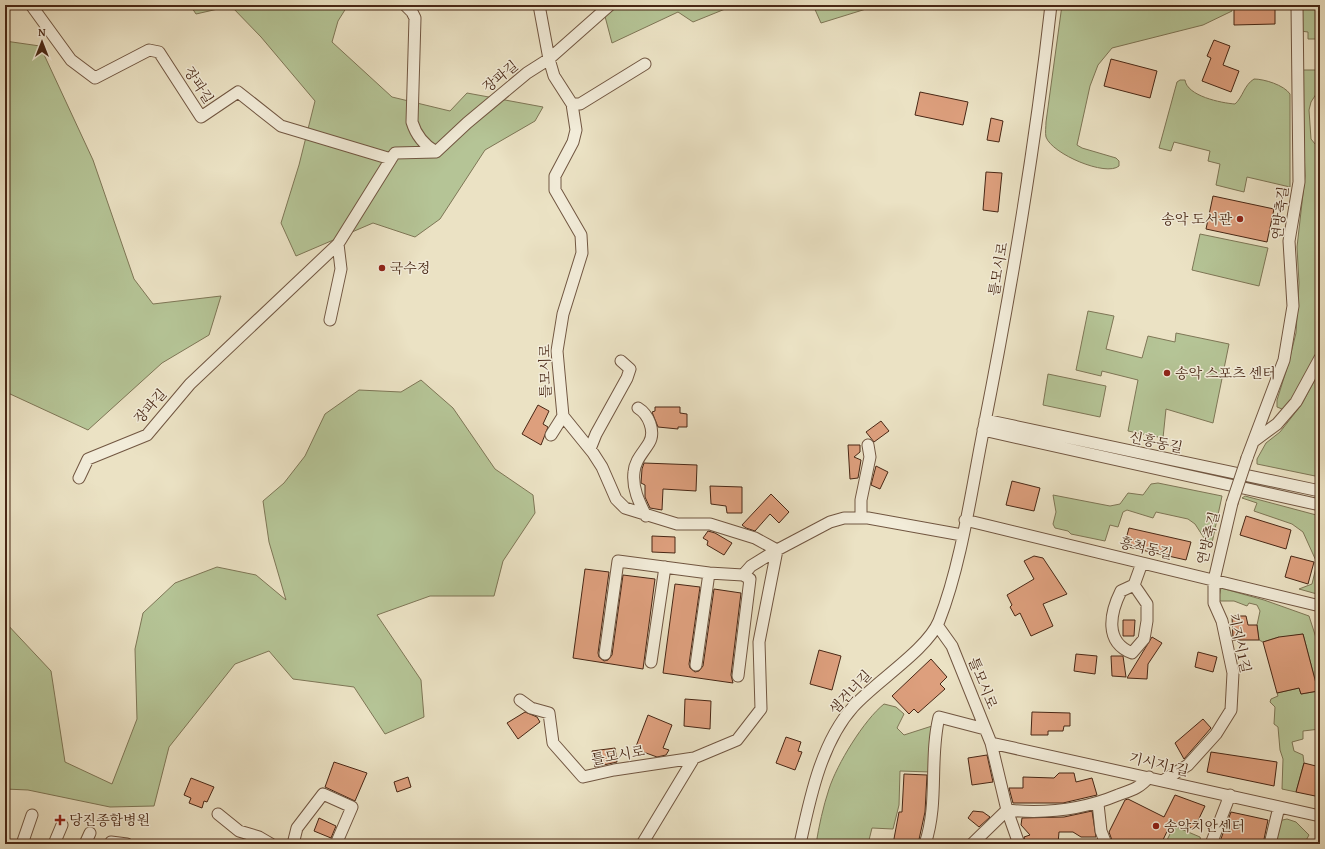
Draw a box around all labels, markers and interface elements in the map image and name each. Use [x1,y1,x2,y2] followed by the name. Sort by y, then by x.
[22,22,62,62] north arrow
[38,24,46,40] text: N
[478,55,522,97] street label: 장파길
[180,63,218,107] street label: 장파길
[1267,185,1293,241] street label: 연방축길
[1161,209,1232,229] place label: 송악 도서관
[1235,214,1245,224] marker: 송악 도서관
[983,240,1013,297] street label: 틀모시로
[390,258,431,278] place label: 국수정
[377,263,387,273] marker: 국수정
[535,343,555,398] street label: 틀모시로
[1175,363,1276,383] place label: 송악 스포츠 센터
[1162,368,1172,378] marker: 송악 스포츠 센터
[129,384,171,428] street label: 장파길
[1127,427,1185,457] street label: 신흥동길
[1192,509,1224,567] street label: 연방축길
[1117,532,1175,564] street label: 흥척동길
[1224,611,1256,675] street label: 기지시1길
[964,654,1003,712] street label: 틀모시로
[824,665,876,719] street label: 샘건너길
[590,740,647,770] street label: 틀모시로
[1127,747,1191,781] street label: 기시지1길
[69,810,150,830] place label: 당진종합병원
[54,814,66,826] marker: 당진종합병원
[1164,816,1245,836] place label: 송악치안센터
[1151,821,1161,831] marker: 송악치안센터

